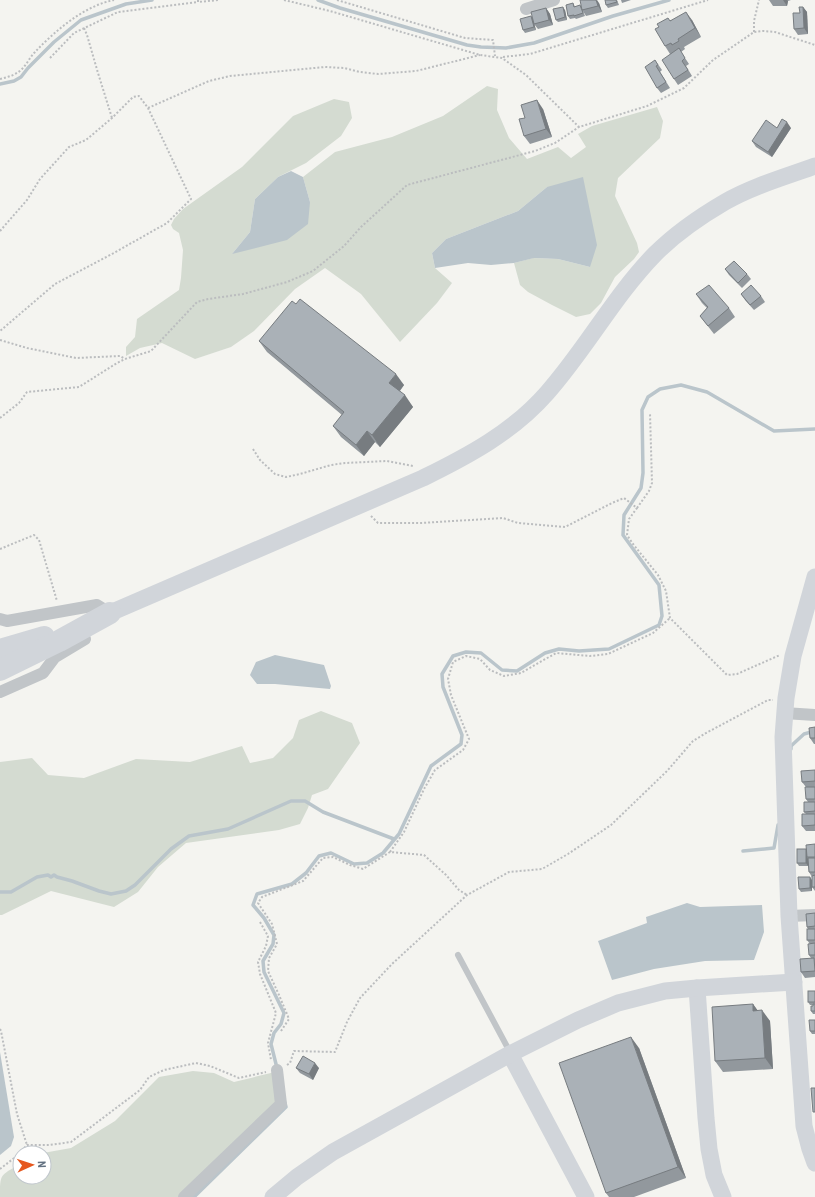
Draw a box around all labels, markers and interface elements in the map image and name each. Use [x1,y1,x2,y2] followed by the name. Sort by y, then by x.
[12,1145,52,1185] north arrow
[35,1161,48,1168] text: N

